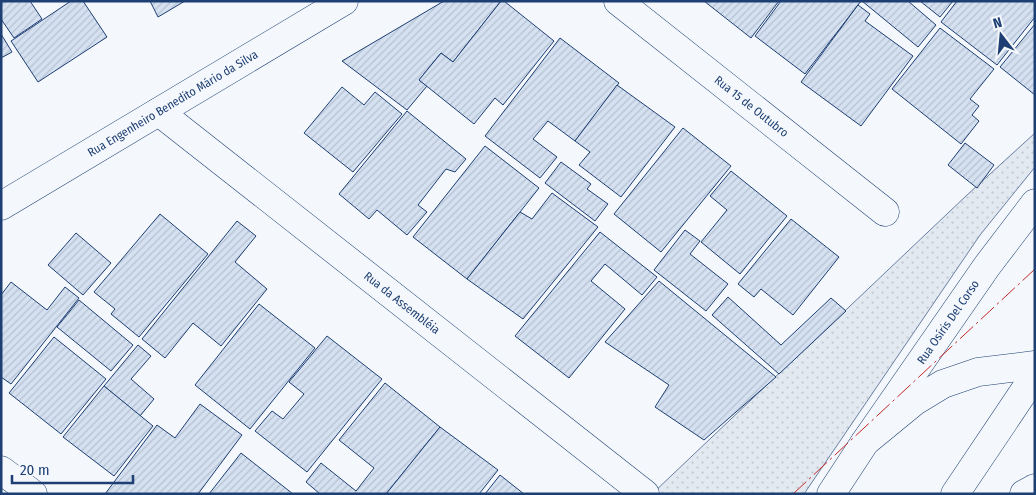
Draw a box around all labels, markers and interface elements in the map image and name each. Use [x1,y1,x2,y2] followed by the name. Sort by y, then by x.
[976,10,1026,60] north arrow
[991,14,1004,32] text: N
[85,47,260,160] street label: Rua Engenheiro Benedito Mário da Silva
[712,73,791,140] street label: Rua 15 de Outubro
[361,269,443,337] street label: Rua da Assembléia
[914,277,982,367] street label: Rua Osíris Del Corso
[12,452,134,484] scale bar
[20,461,50,479] text: 20 m

